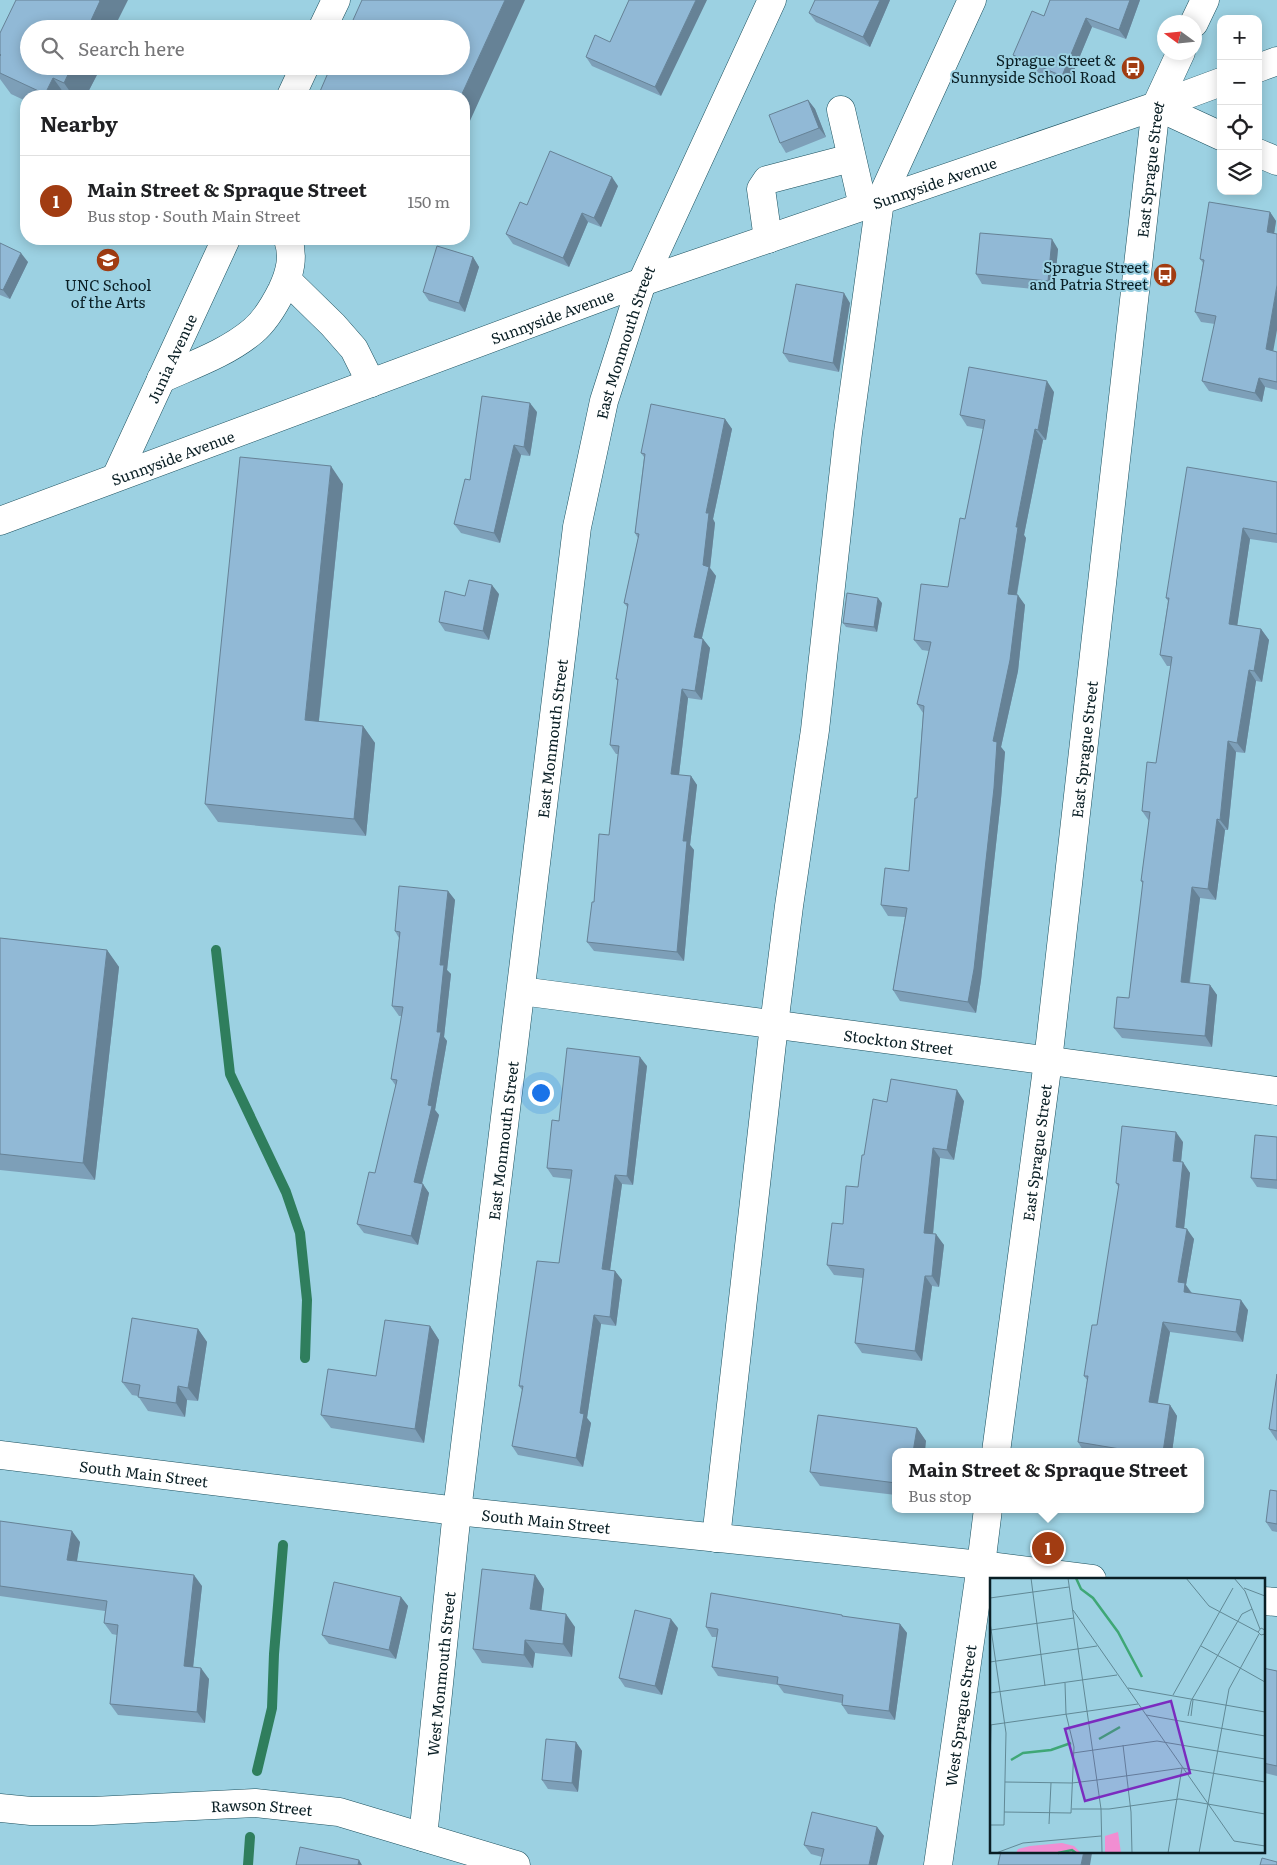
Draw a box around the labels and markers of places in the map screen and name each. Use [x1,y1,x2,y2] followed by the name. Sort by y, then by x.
[951,48,1116,88] place label: Sprague Street & Sunnyside School Road
[1120,55,1146,81] bus stop icon: Sprague Street & Sunnyside School Road
[95,247,121,273] school or university icon: UNC School of the Arts
[1030,255,1148,295] place label: Sprague Street and Patria Street
[1152,262,1178,288] bus stop icon: Sprague Street and Patria Street
[65,273,151,313] place label: UNC School of the Arts
[1032,1529,1064,1567] pin: 1

